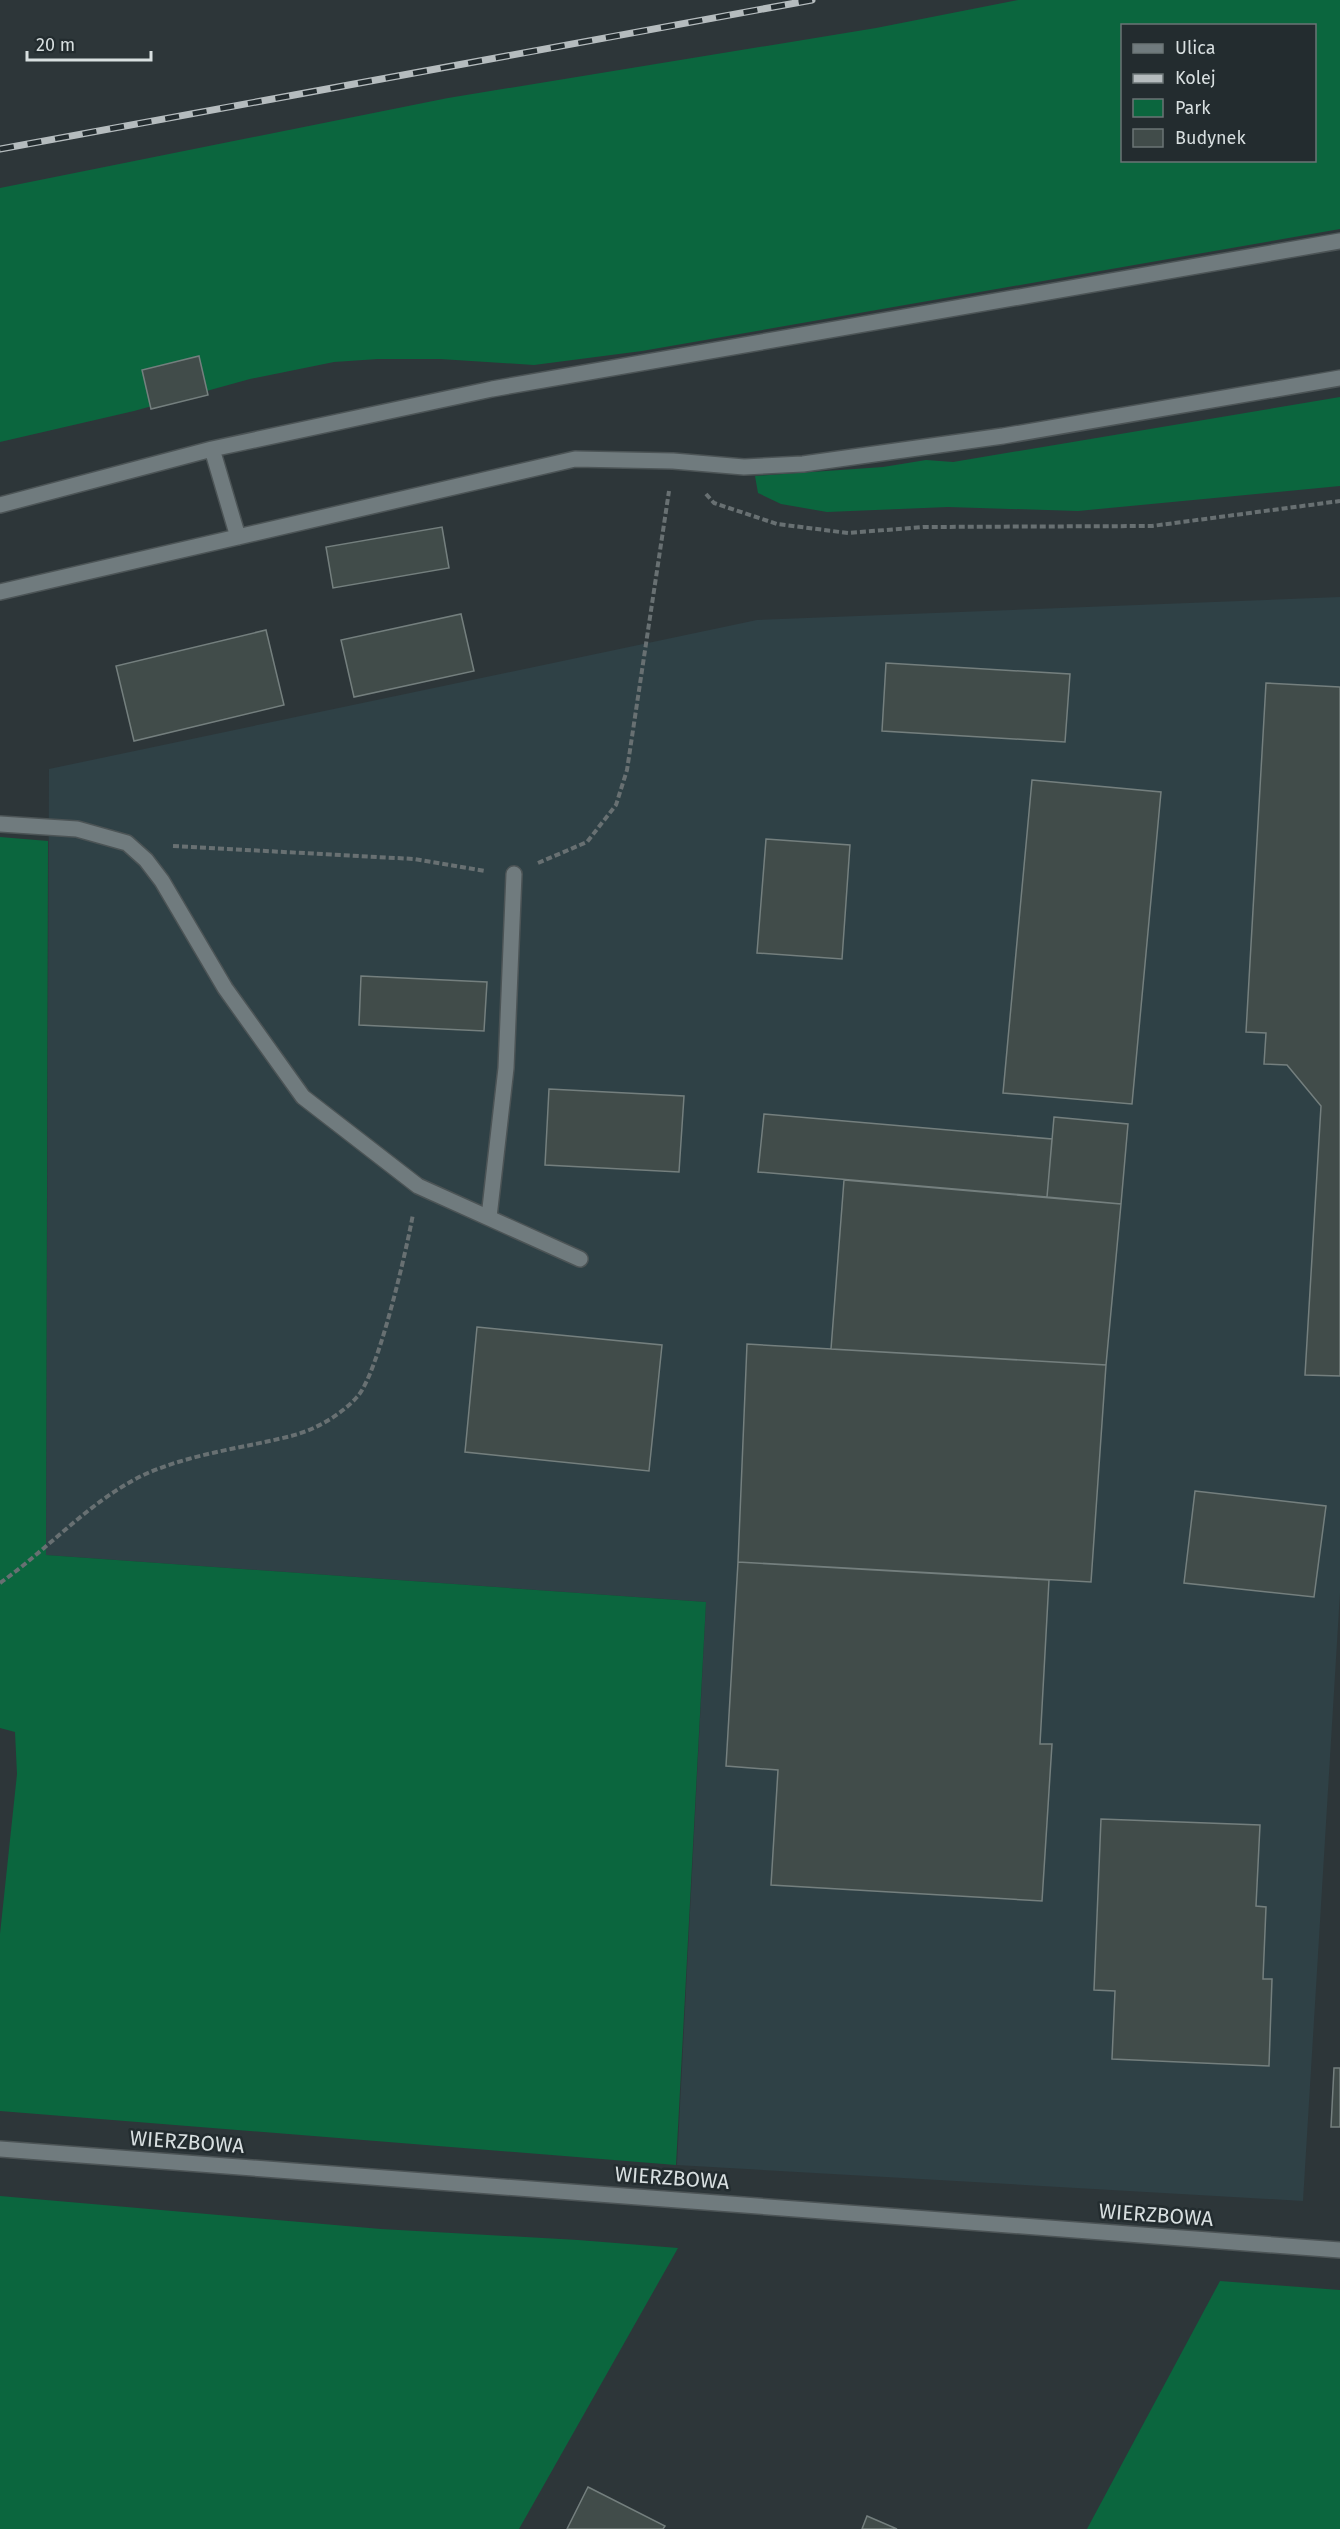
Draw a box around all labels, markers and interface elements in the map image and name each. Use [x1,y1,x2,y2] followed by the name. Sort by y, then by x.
[27,24,152,62] scale bar
[1121,24,1316,162] legend
[36,34,75,56] text: 20 m
[1175,37,1215,59] text: Ulica
[1175,67,1216,89] text: Kolej
[1175,97,1211,119] text: Park
[1175,127,1246,149] text: Budynek
[129,2125,245,2159] street label: WIERZBOWA
[614,2161,730,2195] street label: WIERZBOWA
[1098,2198,1214,2232] street label: WIERZBOWA

